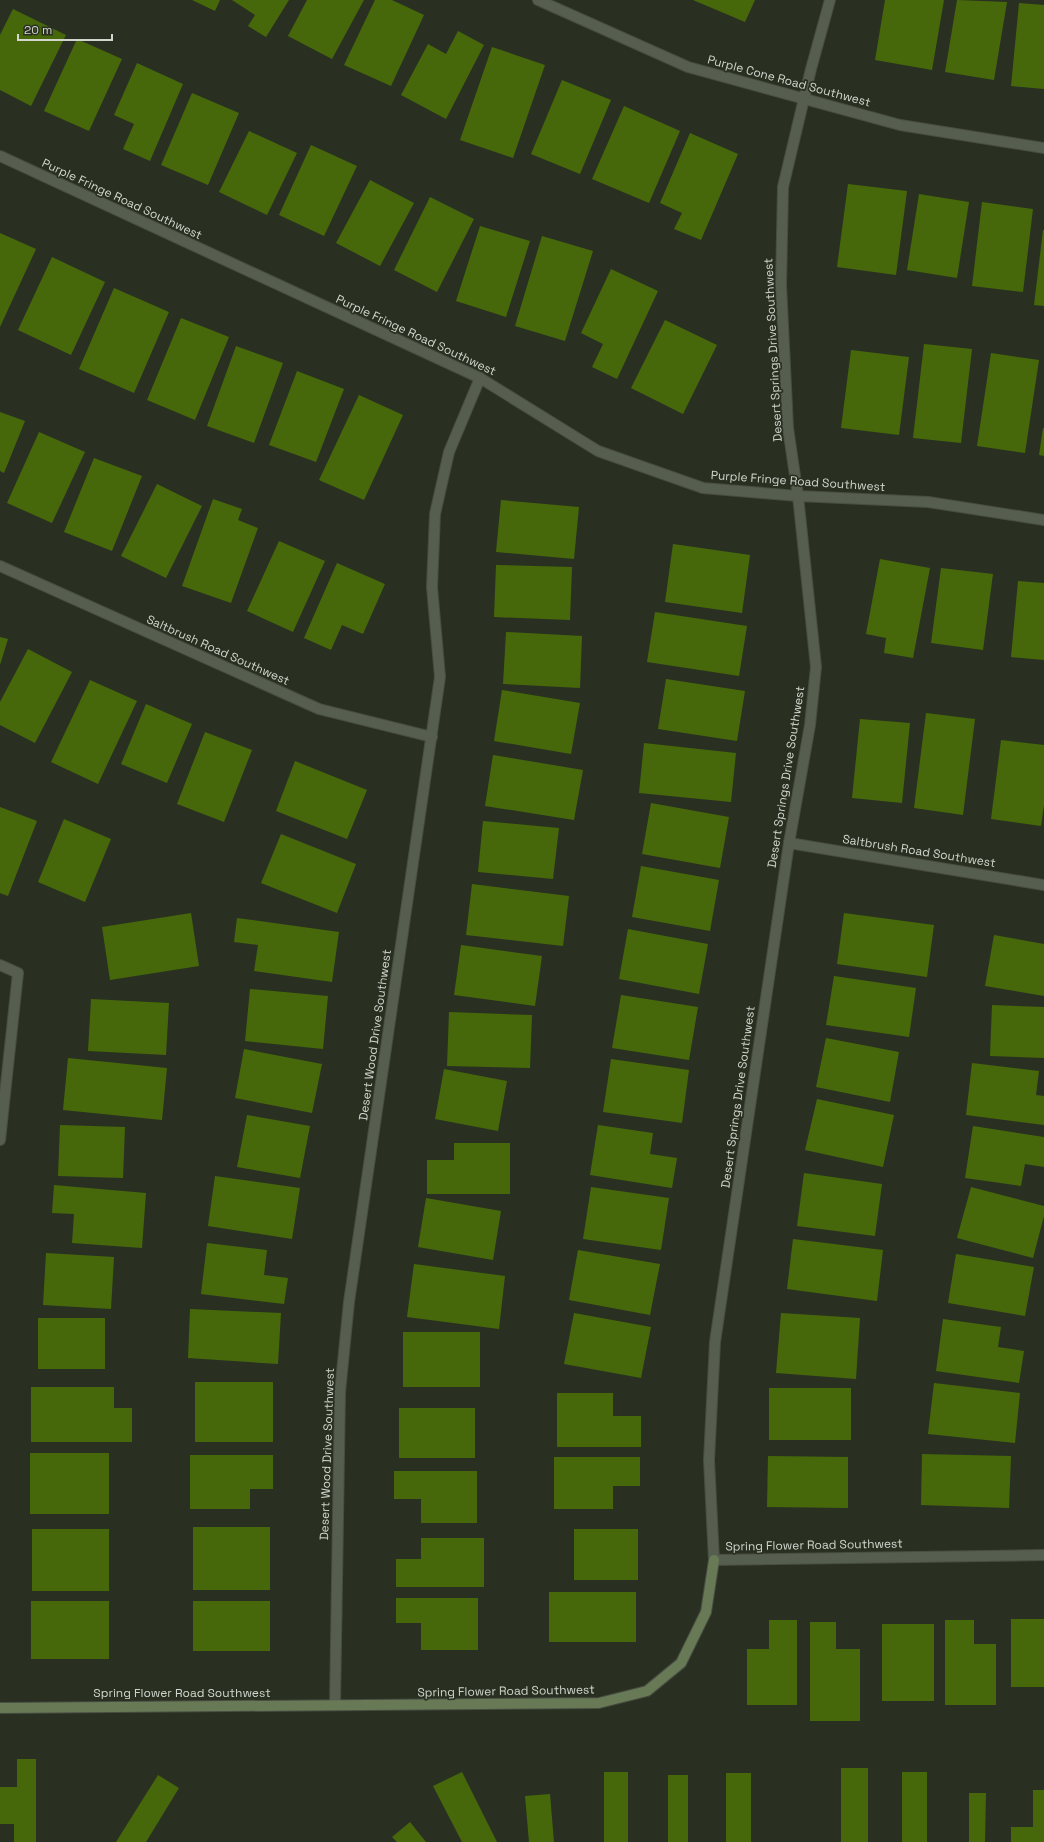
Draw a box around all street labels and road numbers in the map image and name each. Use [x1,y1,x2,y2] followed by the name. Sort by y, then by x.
[706,51,872,111] street label: Purple Cone Road Southwest
[39,155,205,243] street label: Purple Fringe Road Southwest
[760,258,786,442] street label: Desert Springs Drive Southwest
[333,291,499,379] street label: Purple Fringe Road Southwest
[710,467,886,495] street label: Purple Fringe Road Southwest
[144,611,292,689] street label: Saltbrush Road Southwest
[764,685,808,869] street label: Desert Springs Drive Southwest
[841,831,997,871] street label: Saltbrush Road Southwest
[355,948,395,1122] street label: Desert Wood Drive Southwest
[717,1005,759,1189] street label: Desert Springs Drive Southwest
[316,1367,338,1541] street label: Desert Wood Drive Southwest
[725,1535,903,1555] street label: Spring Flower Road Southwest
[417,1681,595,1701] street label: Spring Flower Road Southwest
[93,1685,271,1701] street label: Spring Flower Road Southwest

